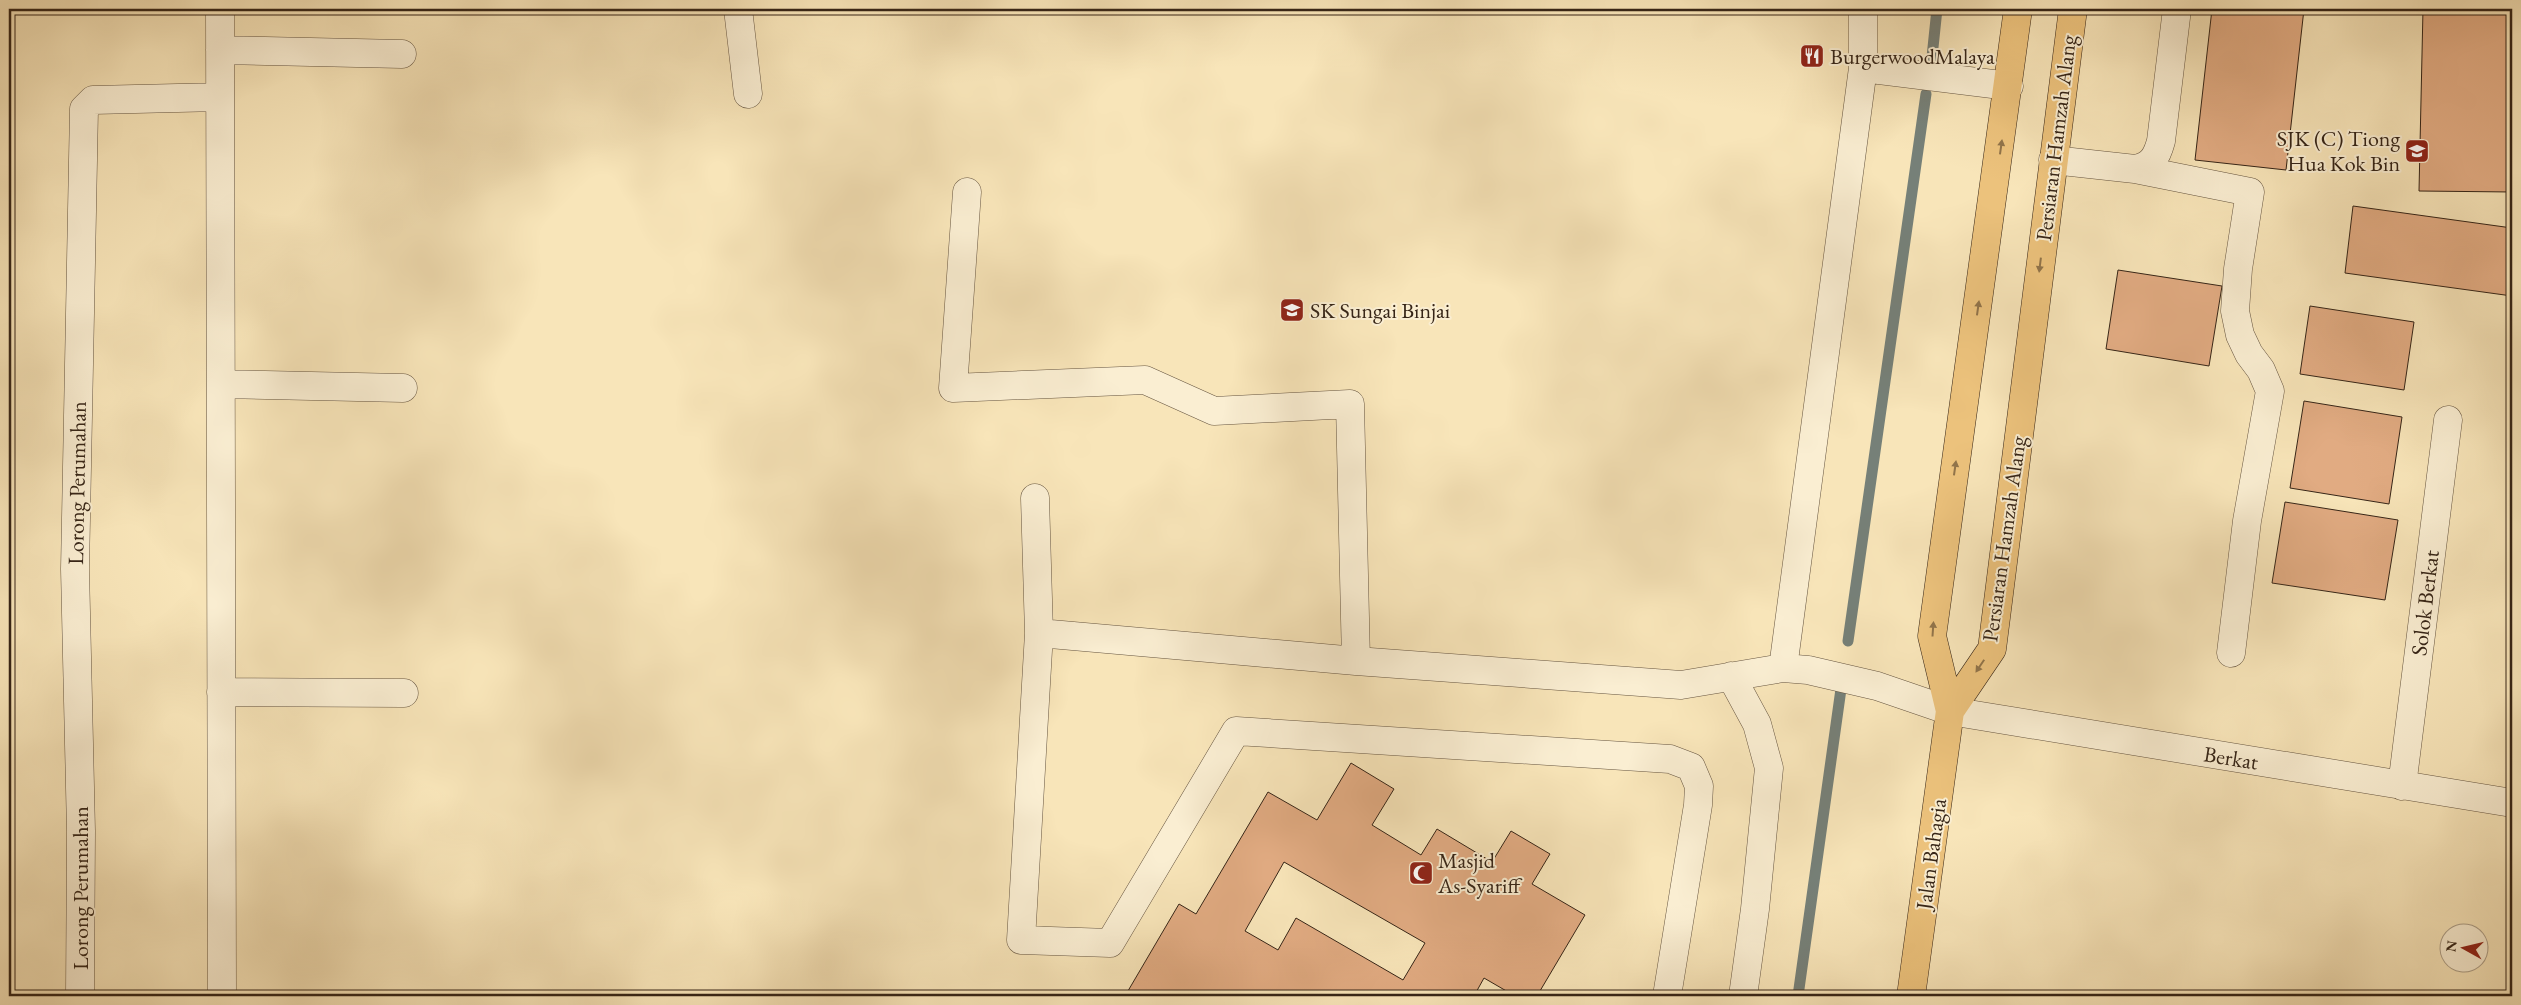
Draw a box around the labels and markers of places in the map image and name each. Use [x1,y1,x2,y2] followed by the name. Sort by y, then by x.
[1830,42,1995,71] place label: BurgerwoodMalaya
[1799,43,1825,69] restaurant icon: BurgerwoodMalaya
[2277,124,2400,178] place label: SJK (C) Tiong Hua Kok Bin
[2404,138,2430,164] school or university icon: SJK (C) Tiong Hua Kok Bin
[1310,296,1450,325] place label: SK Sungai Binjai
[1279,297,1305,323] school or university icon: SK Sungai Binjai
[1437,846,1522,900] place label: Masjid As-Syariff
[1408,860,1434,886] mosque icon: Masjid As-Syariff

